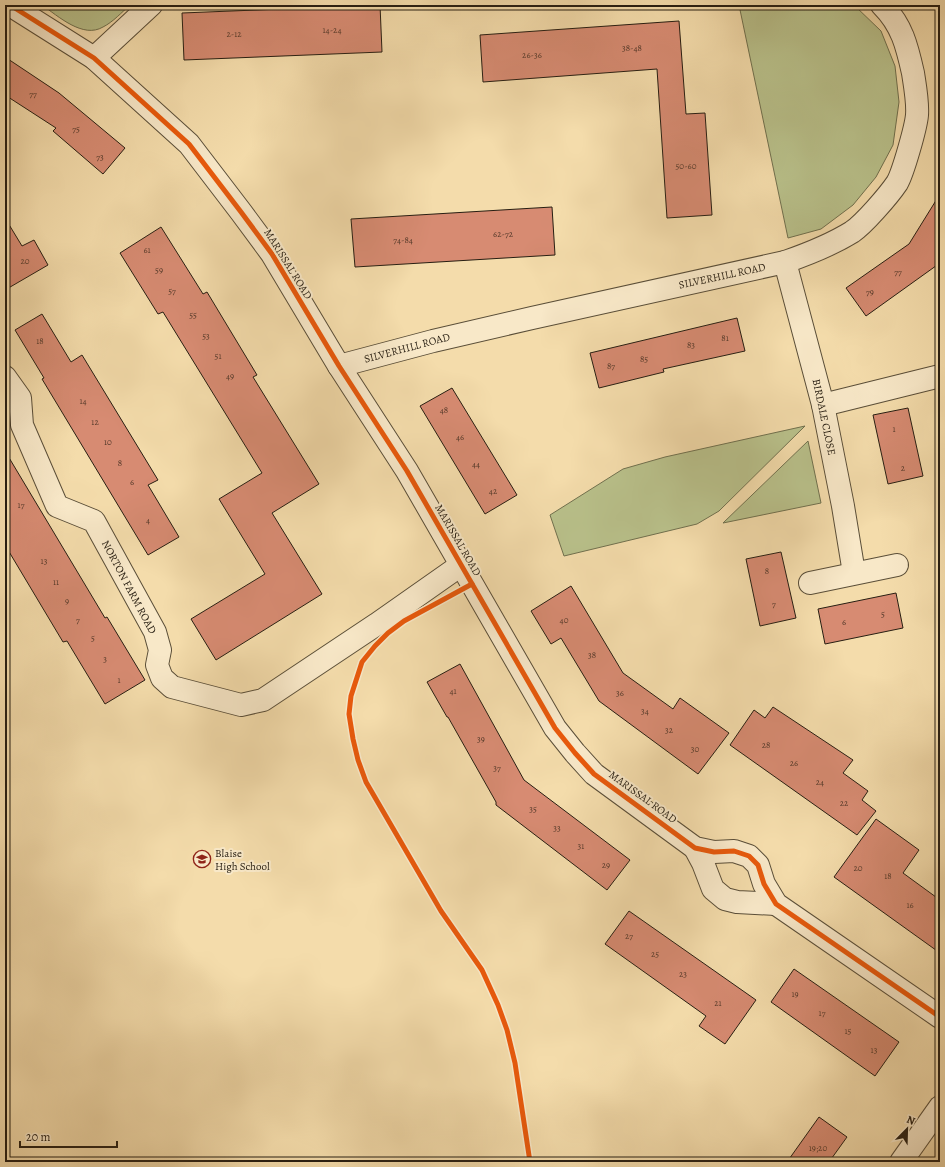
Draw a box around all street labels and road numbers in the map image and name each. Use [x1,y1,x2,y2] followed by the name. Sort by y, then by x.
[260,226,316,302] street label: MARISSAL ROAD
[677,259,767,293] street label: SILVERHILL ROAD
[362,329,452,367] street label: SILVERHILL ROAD
[809,377,839,457] street label: BIRDALE CLOSE
[431,501,485,579] street label: MARISSAL ROAD
[98,537,160,637] street label: NORTON FARM ROAD
[606,767,680,827] street label: MARISSAL ROAD

